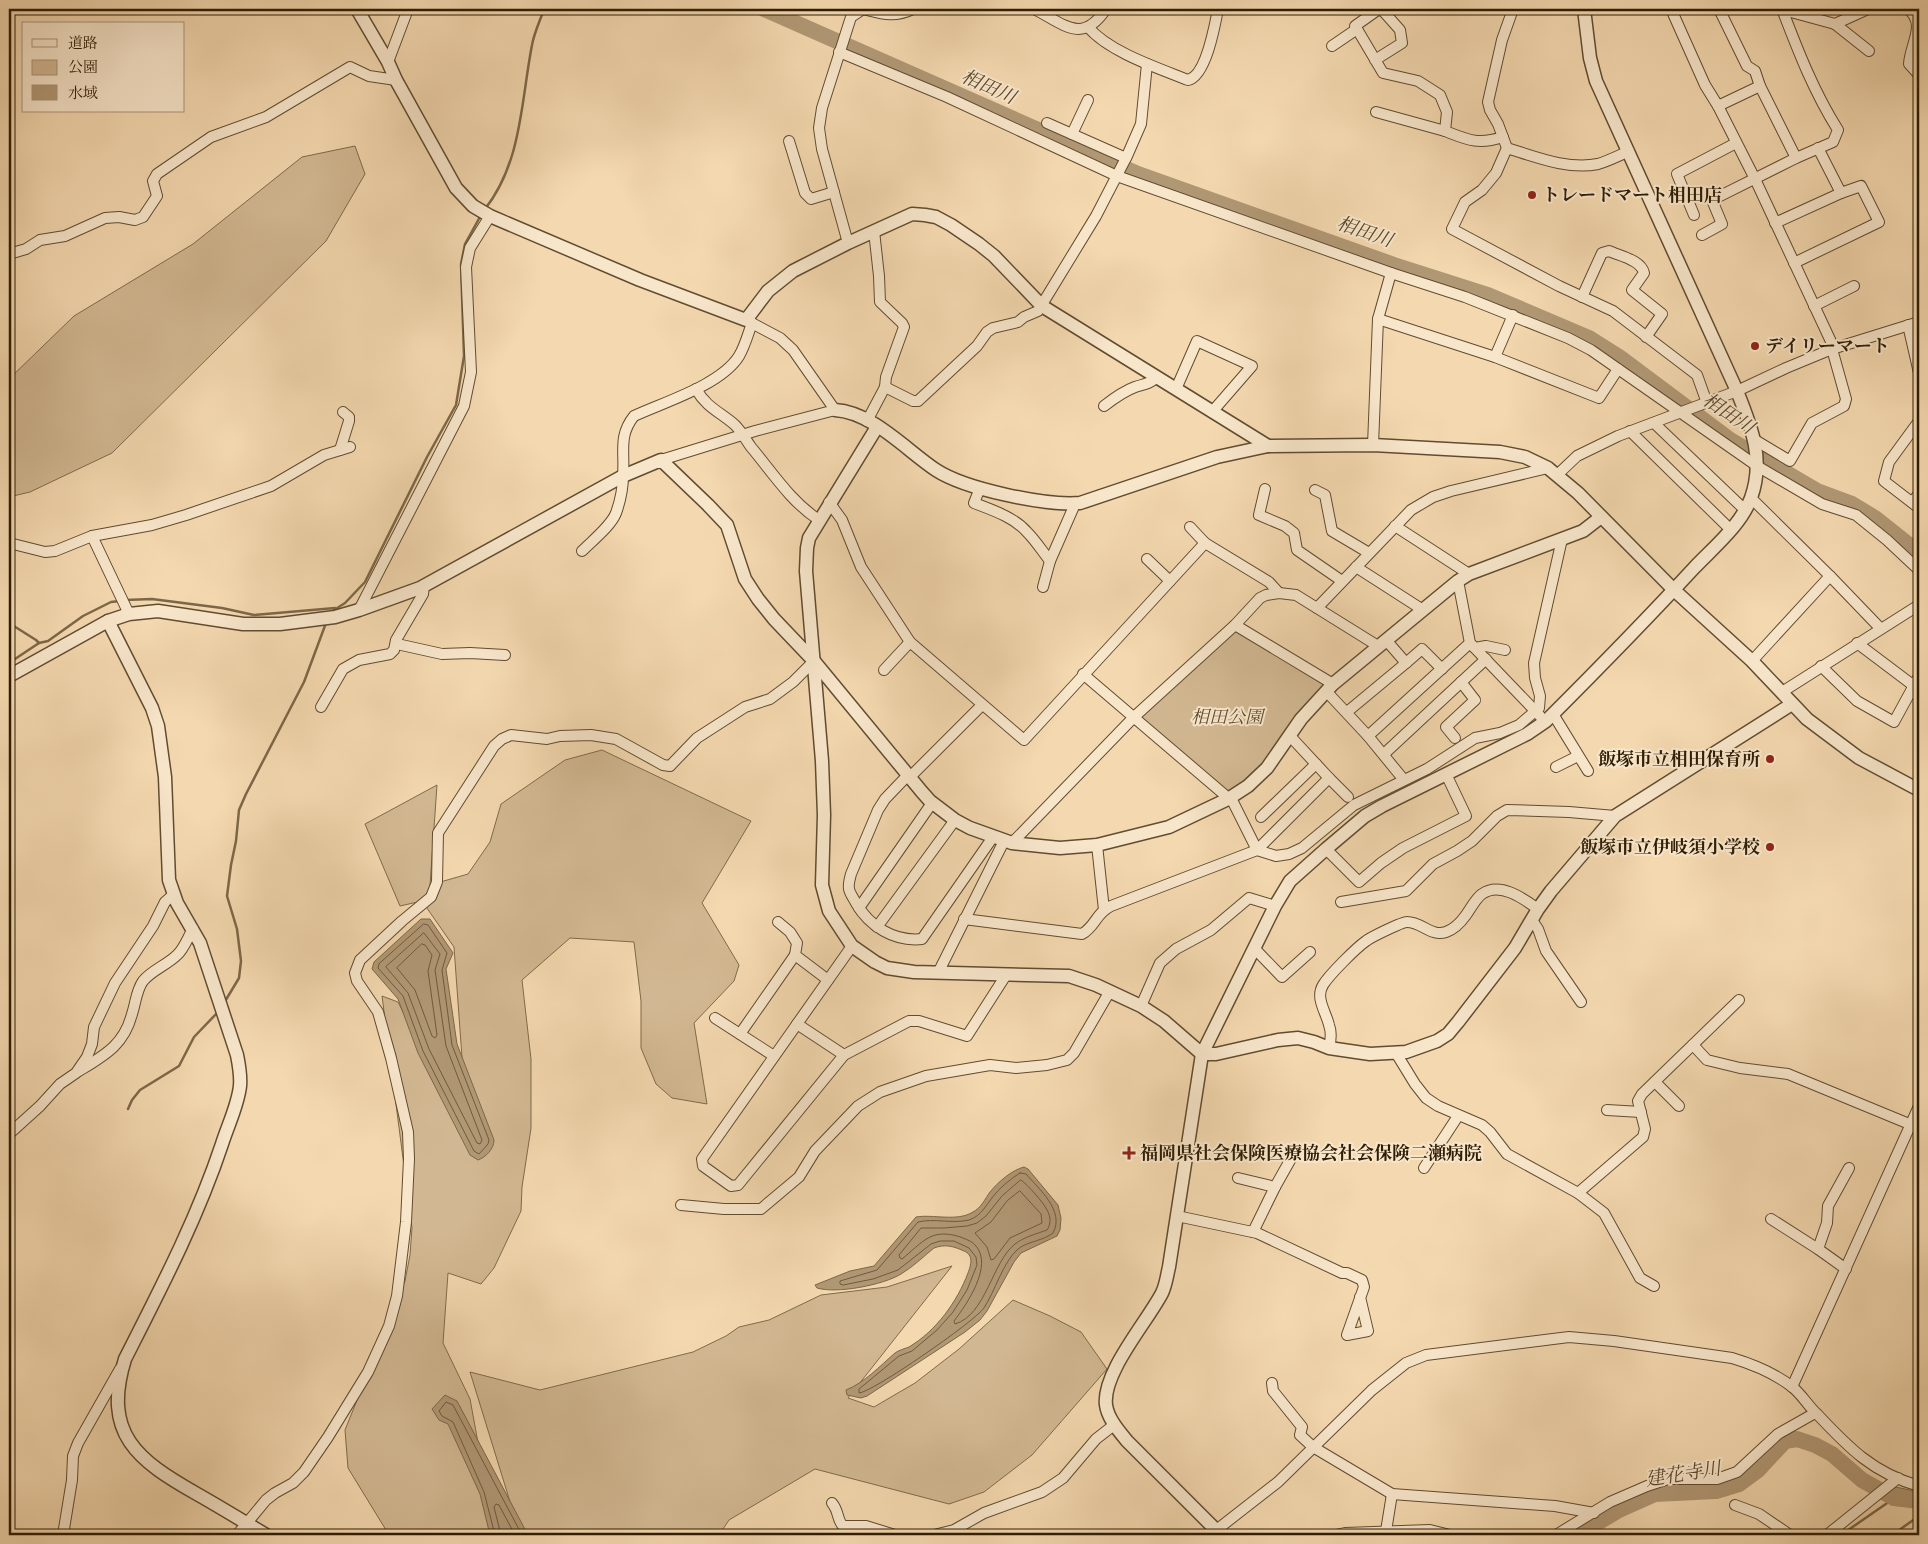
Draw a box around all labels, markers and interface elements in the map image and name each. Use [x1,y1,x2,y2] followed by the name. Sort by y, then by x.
[22,22,185,112] legend
[68,34,98,52] text: 道路
[68,58,98,76] text: 公園
[958,65,1021,109] water label: 相田川
[68,84,98,102] text: 水域
[1542,185,1722,206] place label: トレードマート相田店
[1526,189,1538,201] marker: トレードマート相田店
[1334,212,1397,252] water label: 相田川
[1765,336,1890,357] place label: デイリーマート
[1749,340,1761,352] marker: デイリーマート
[1699,389,1760,440] water label: 相田川
[1191,707,1266,728] park label: 相田公園
[1598,749,1760,770] place label: 飯塚市立相田保育所
[1764,753,1776,765] marker: 飯塚市立相田保育所
[1580,837,1760,858] place label: 飯塚市立伊岐須小学校
[1764,841,1776,853] marker: 飯塚市立伊岐須小学校
[1140,1143,1482,1164] place label: 福岡県社会保険医療協会社会保険二瀬病院
[1122,1146,1136,1160] marker: 福岡県社会保険医療協会社会保険二瀬病院
[1644,1457,1724,1491] water label: 建花寺川

